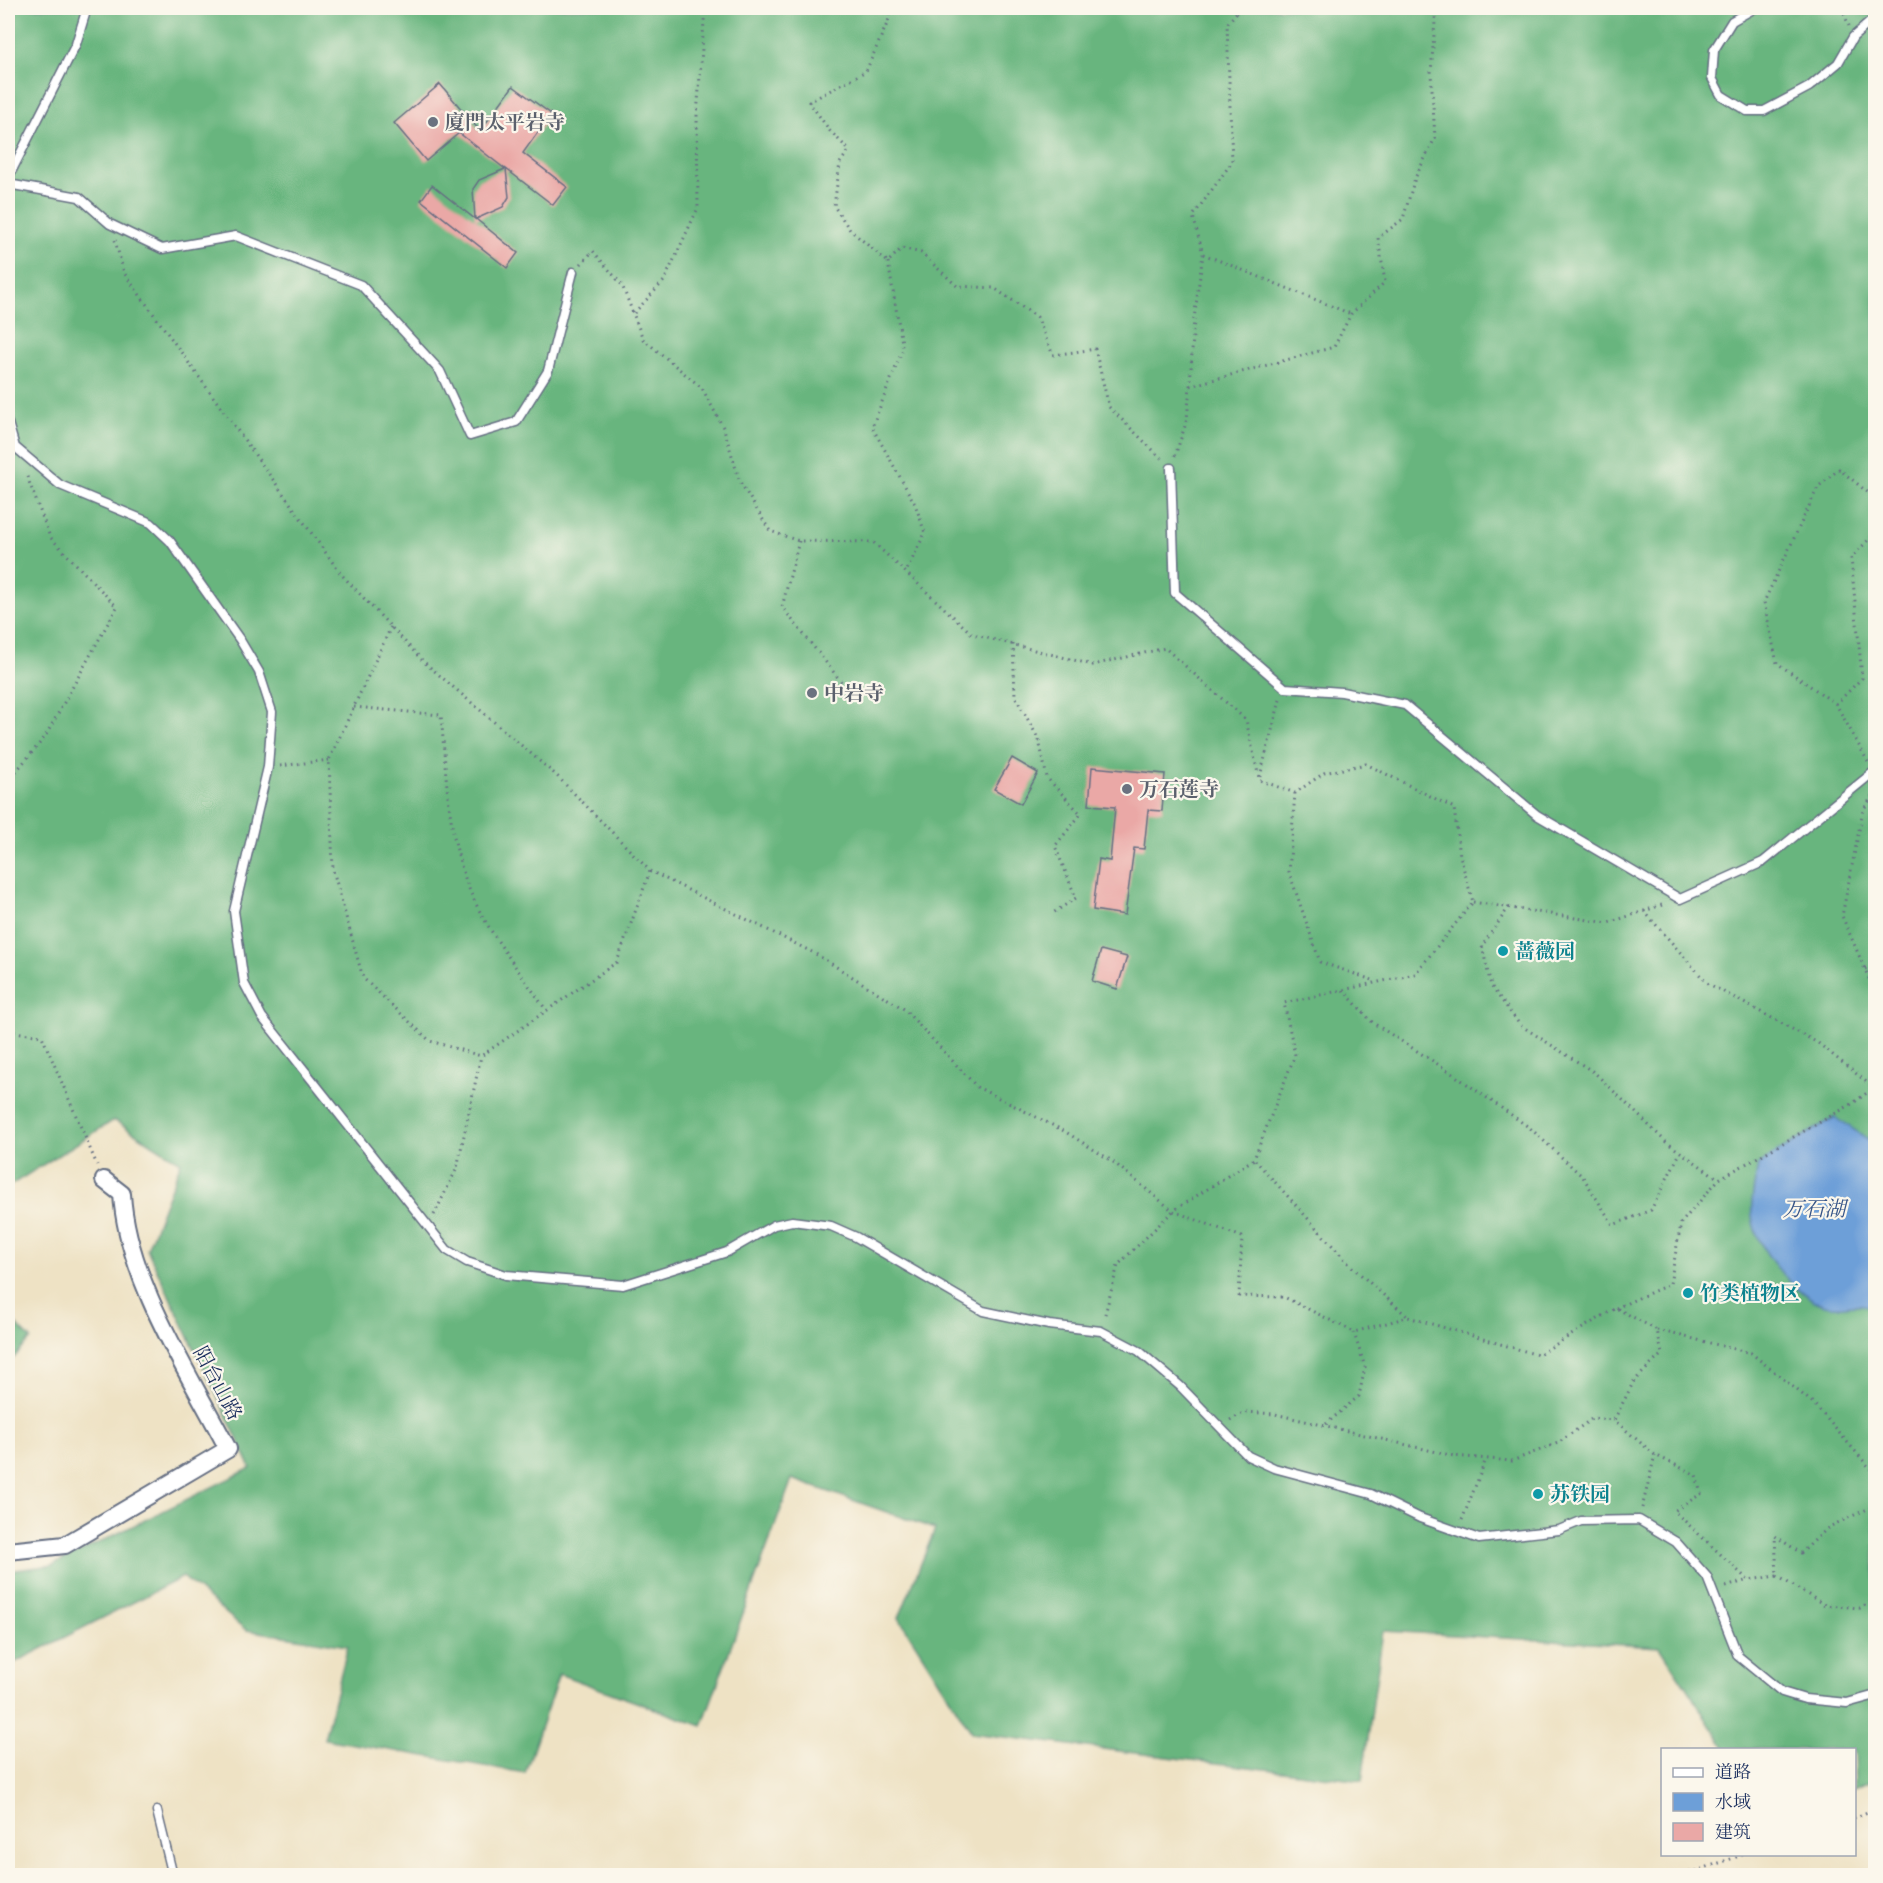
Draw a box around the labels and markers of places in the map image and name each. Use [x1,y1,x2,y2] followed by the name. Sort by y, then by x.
[445,107,565,136] place label: 廈門太平岩寺
[426,115,440,129] marker: 廈門太平岩寺
[824,678,884,707] place label: 中岩寺
[805,686,819,700] marker: 中岩寺
[1139,774,1219,803] place label: 万石莲寺
[1120,782,1134,796] marker: 万石莲寺
[1515,936,1575,965] place label: 蔷薇园
[1496,944,1510,958] marker: 蔷薇园
[1700,1278,1800,1307] place label: 竹类植物区
[1681,1286,1695,1300] marker: 竹类植物区
[1550,1479,1610,1508] place label: 苏铁园
[1531,1487,1545,1501] marker: 苏铁园

